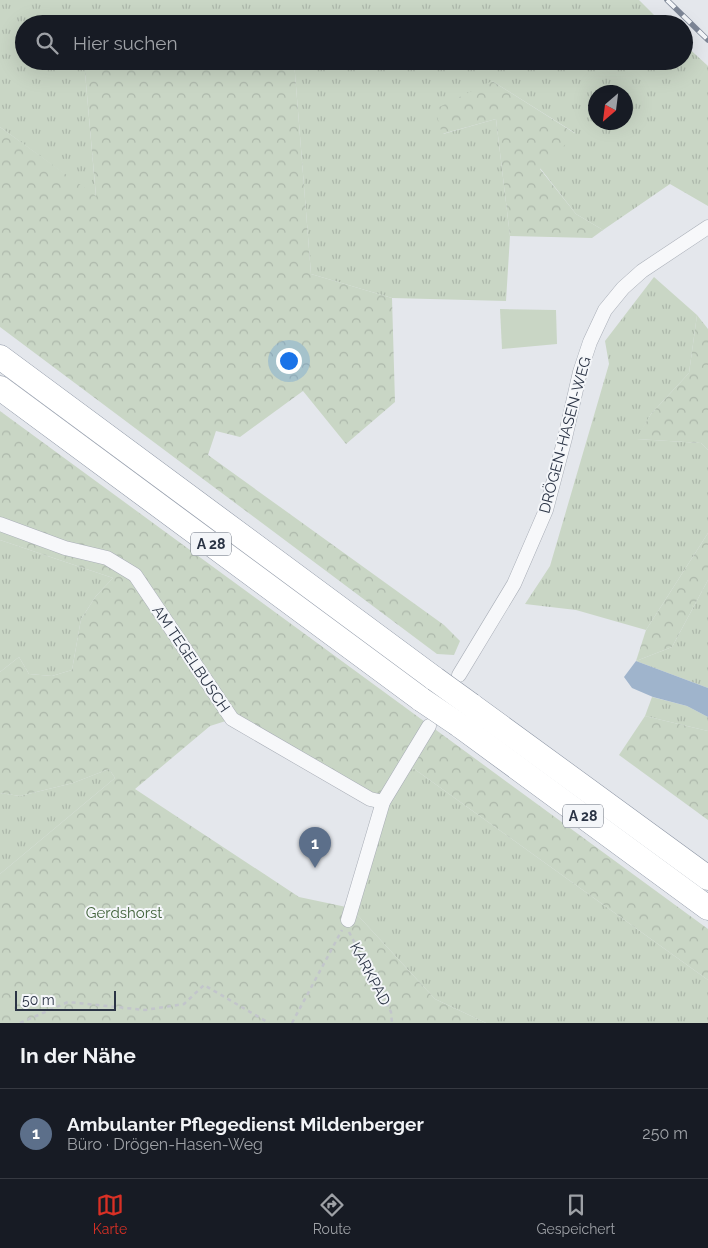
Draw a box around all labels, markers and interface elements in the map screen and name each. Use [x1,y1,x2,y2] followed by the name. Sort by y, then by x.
[15,15,693,70] search box
[33,29,61,57] icon: search
[73,32,178,54] text: Hier suchen
[588,85,633,130] north arrow
[276,348,302,374] your location
[534,354,595,515] street label: DRÖGEN-HASEN-WEG
[191,532,231,556] road number: A 28
[149,602,233,716] street label: AM TEGELBUSCH
[563,804,603,828] road number: A 28
[299,827,331,868] pin: 1
[86,904,162,922] park label: Gerdshorst
[346,939,394,1009] street label: KARKPAD
[15,988,116,1011] scale bar
[22,992,55,1008] text: 50 m
[20,1043,136,1068] text: In der Nähe
[67,1113,424,1135] text: Ambulanter Pflegedienst Mildenberger
[32,1124,40,1143] text: 1
[642,1124,688,1143] text: 250 m
[67,1135,263,1154] text: Büro · Drögen-Hasen-Weg
[93,1191,127,1237] tab: Karte
[313,1191,351,1237] tab: Route
[537,1191,615,1237] tab: Gespeichert

